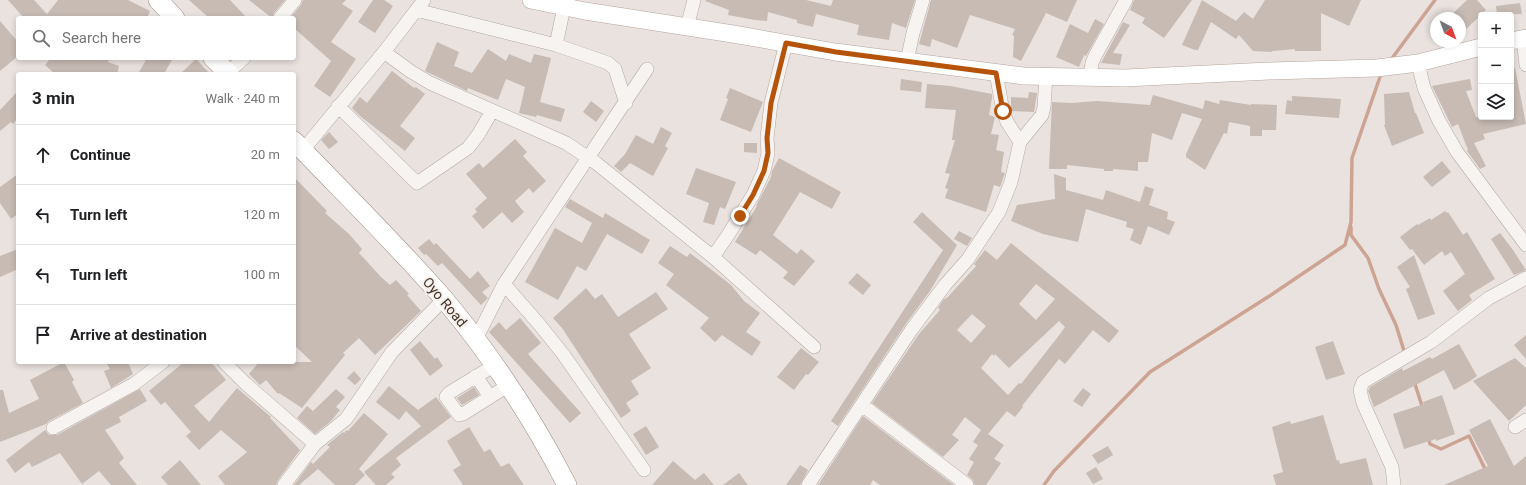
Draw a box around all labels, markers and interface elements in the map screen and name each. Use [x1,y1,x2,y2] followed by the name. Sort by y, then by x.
[1430,12,1466,48] north arrow
[1478,12,1514,120] map controls
[1478,12,1514,48] button: +
[16,16,296,60] search box
[30,27,52,49] icon: search
[62,29,141,47] text: Search here
[1478,48,1514,84] button: −
[1478,84,1514,120] button: layers
[32,88,75,108] text: 3 min
[205,91,280,106] text: Walk · 240 m
[994,102,1012,120] route start
[32,144,54,166] icon: ahead
[70,146,131,164] text: Continue
[251,147,280,162] text: 20 m
[32,204,54,226] icon: left
[70,206,127,224] text: Turn left
[243,207,280,222] text: 120 m
[731,207,749,225] route end
[32,264,54,286] icon: left
[70,266,127,284] text: Turn left
[243,267,280,282] text: 100 m
[420,274,470,330] street label: Oyo Road
[32,324,54,346] icon: arrive
[70,326,207,344] text: Arrive at destination

